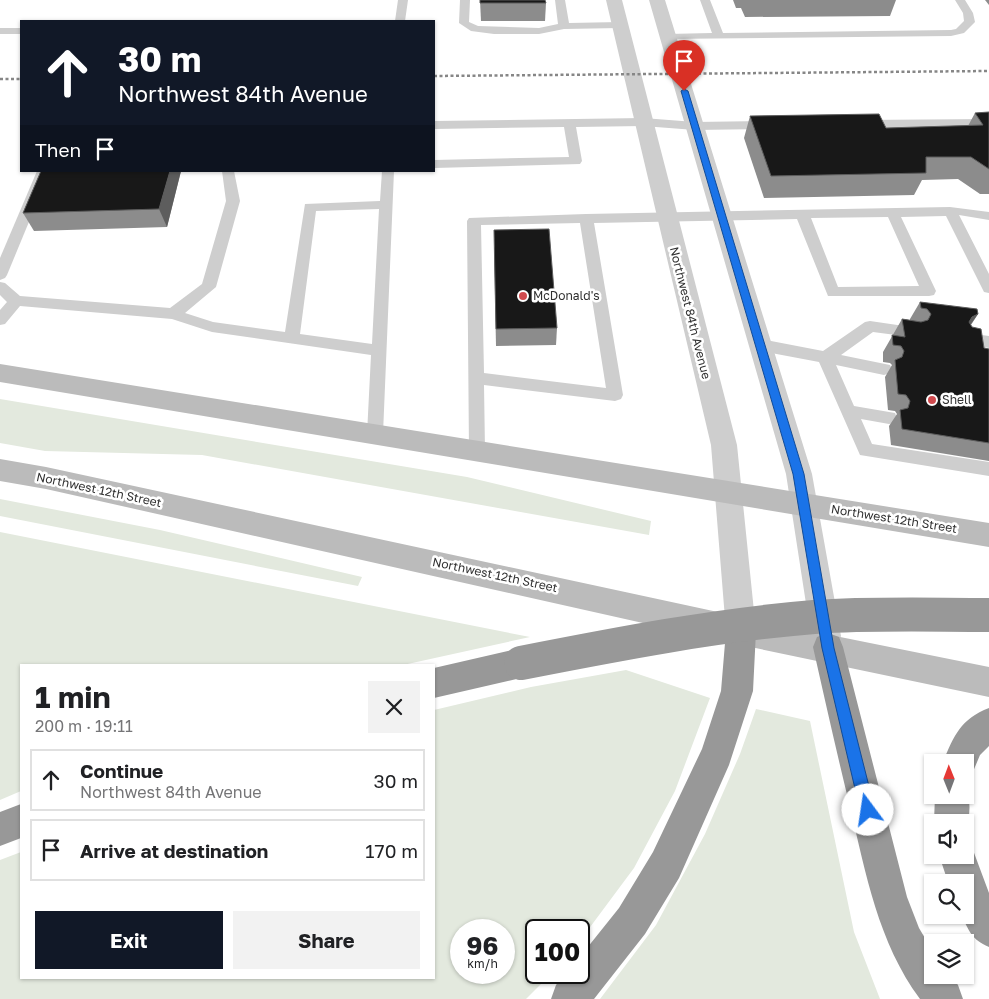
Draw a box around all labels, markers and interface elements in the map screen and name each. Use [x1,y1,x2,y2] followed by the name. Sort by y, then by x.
[118,38,201,80] text: 30 m
[35,40,100,105] icon: ahead
[663,40,705,91] pin
[670,47,698,75] icon: arrive
[118,80,368,107] text: Northwest 84th Avenue
[91,135,119,163] icon: arrive
[35,138,81,161] text: Then
[667,245,714,381] street label: Northwest 84th Avenue
[533,288,600,303] place label: McDonald's
[517,290,529,302] marker: McDonald's
[942,392,972,407] place label: Shell
[926,394,938,406] marker: Shell
[35,469,163,510] street label: Northwest 12th Street
[830,501,958,536] street label: Northwest 12th Street
[431,554,559,595] street label: Northwest 12th Street
[35,679,111,715] text: 1 min
[368,681,420,733] button: close
[35,716,133,736] text: 200 m · 19:11
[924,754,974,804] north arrow
[924,754,974,984] map controls
[80,759,163,782] text: Continue
[37,766,65,794] icon: ahead
[374,769,418,792] text: 30 m
[80,782,262,802] text: Northwest 84th Avenue
[841,783,893,835] position arrow
[924,814,974,864] button: sound
[37,836,65,864] icon: arrive
[80,839,268,862] text: Arrive at destination
[365,839,418,862] text: 170 m
[924,874,974,924] button: search
[35,911,223,969] button: Exit
[233,911,420,969] button: Share
[525,919,590,984] speed limit sign: 100
[467,930,498,961] text: 96
[924,934,974,984] button: layers
[467,956,498,971] text: km/h

